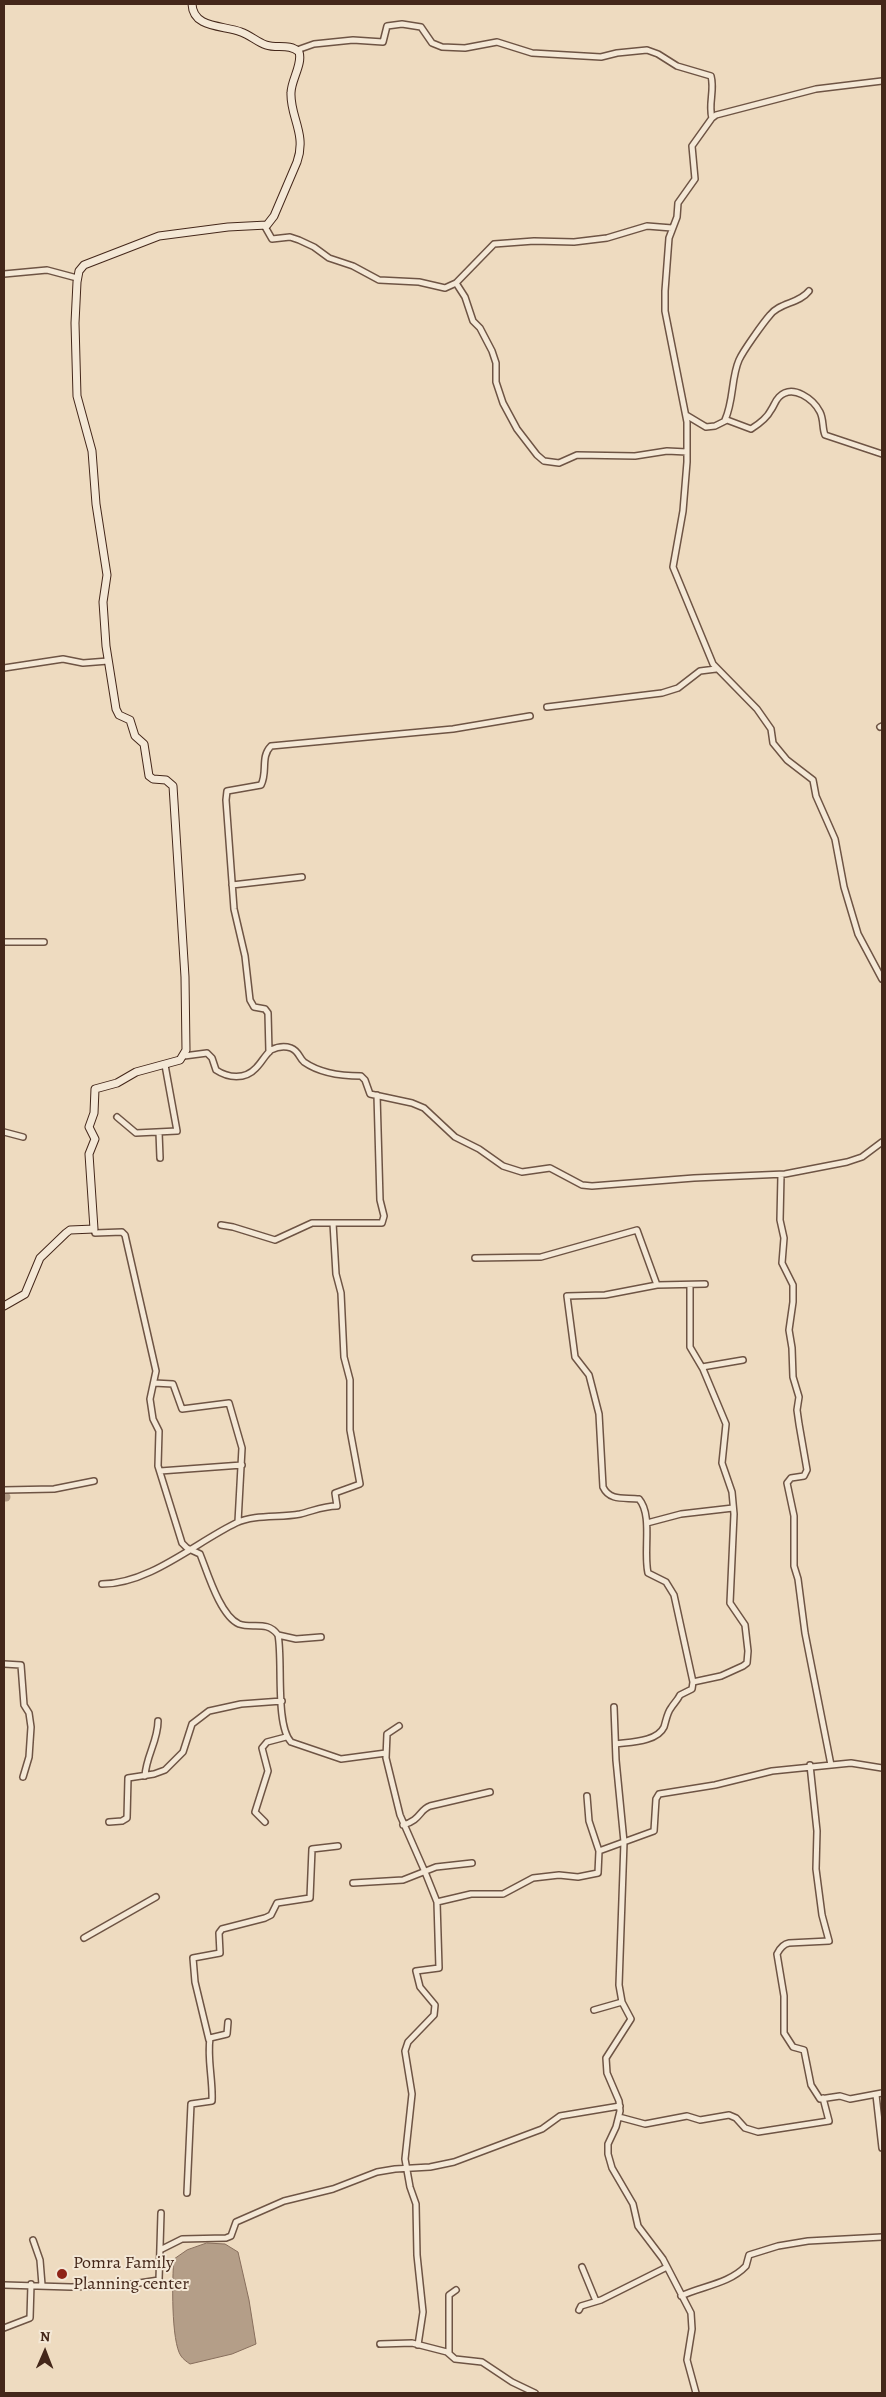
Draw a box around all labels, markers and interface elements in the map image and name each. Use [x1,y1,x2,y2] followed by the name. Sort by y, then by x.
[73,2253,189,2296] place label: Pomra Family Planning center
[55,2267,69,2281] marker: Pomra Family Planning center
[20,2327,70,2377] north arrow
[40,2327,51,2346] text: N

